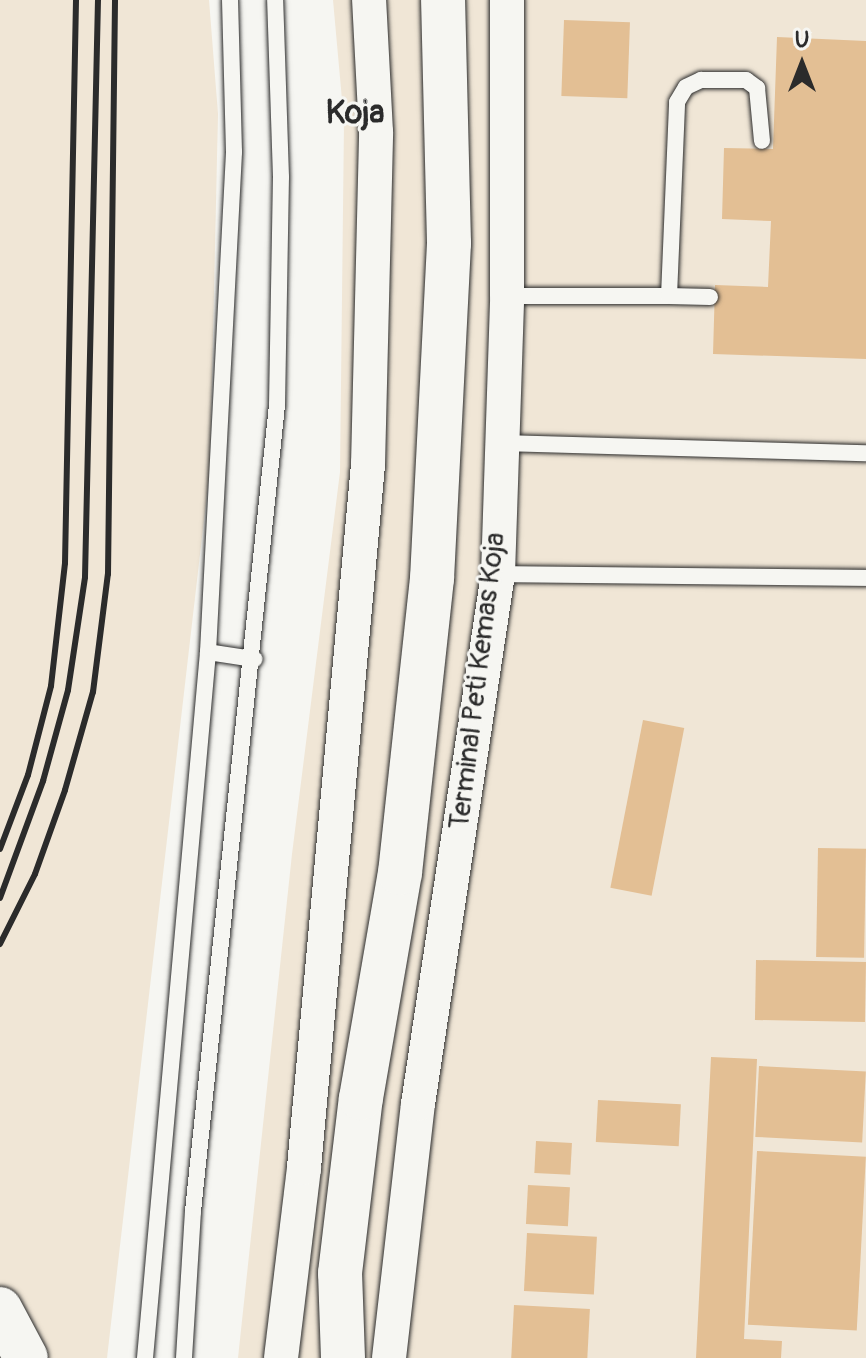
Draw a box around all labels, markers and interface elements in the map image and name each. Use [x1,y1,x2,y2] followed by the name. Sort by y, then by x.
[762,24,842,104] north arrow
[795,26,809,54] text: U
[326,94,384,132] district label: Koja
[443,531,513,831] street label: Terminal Peti Kemas Koja

